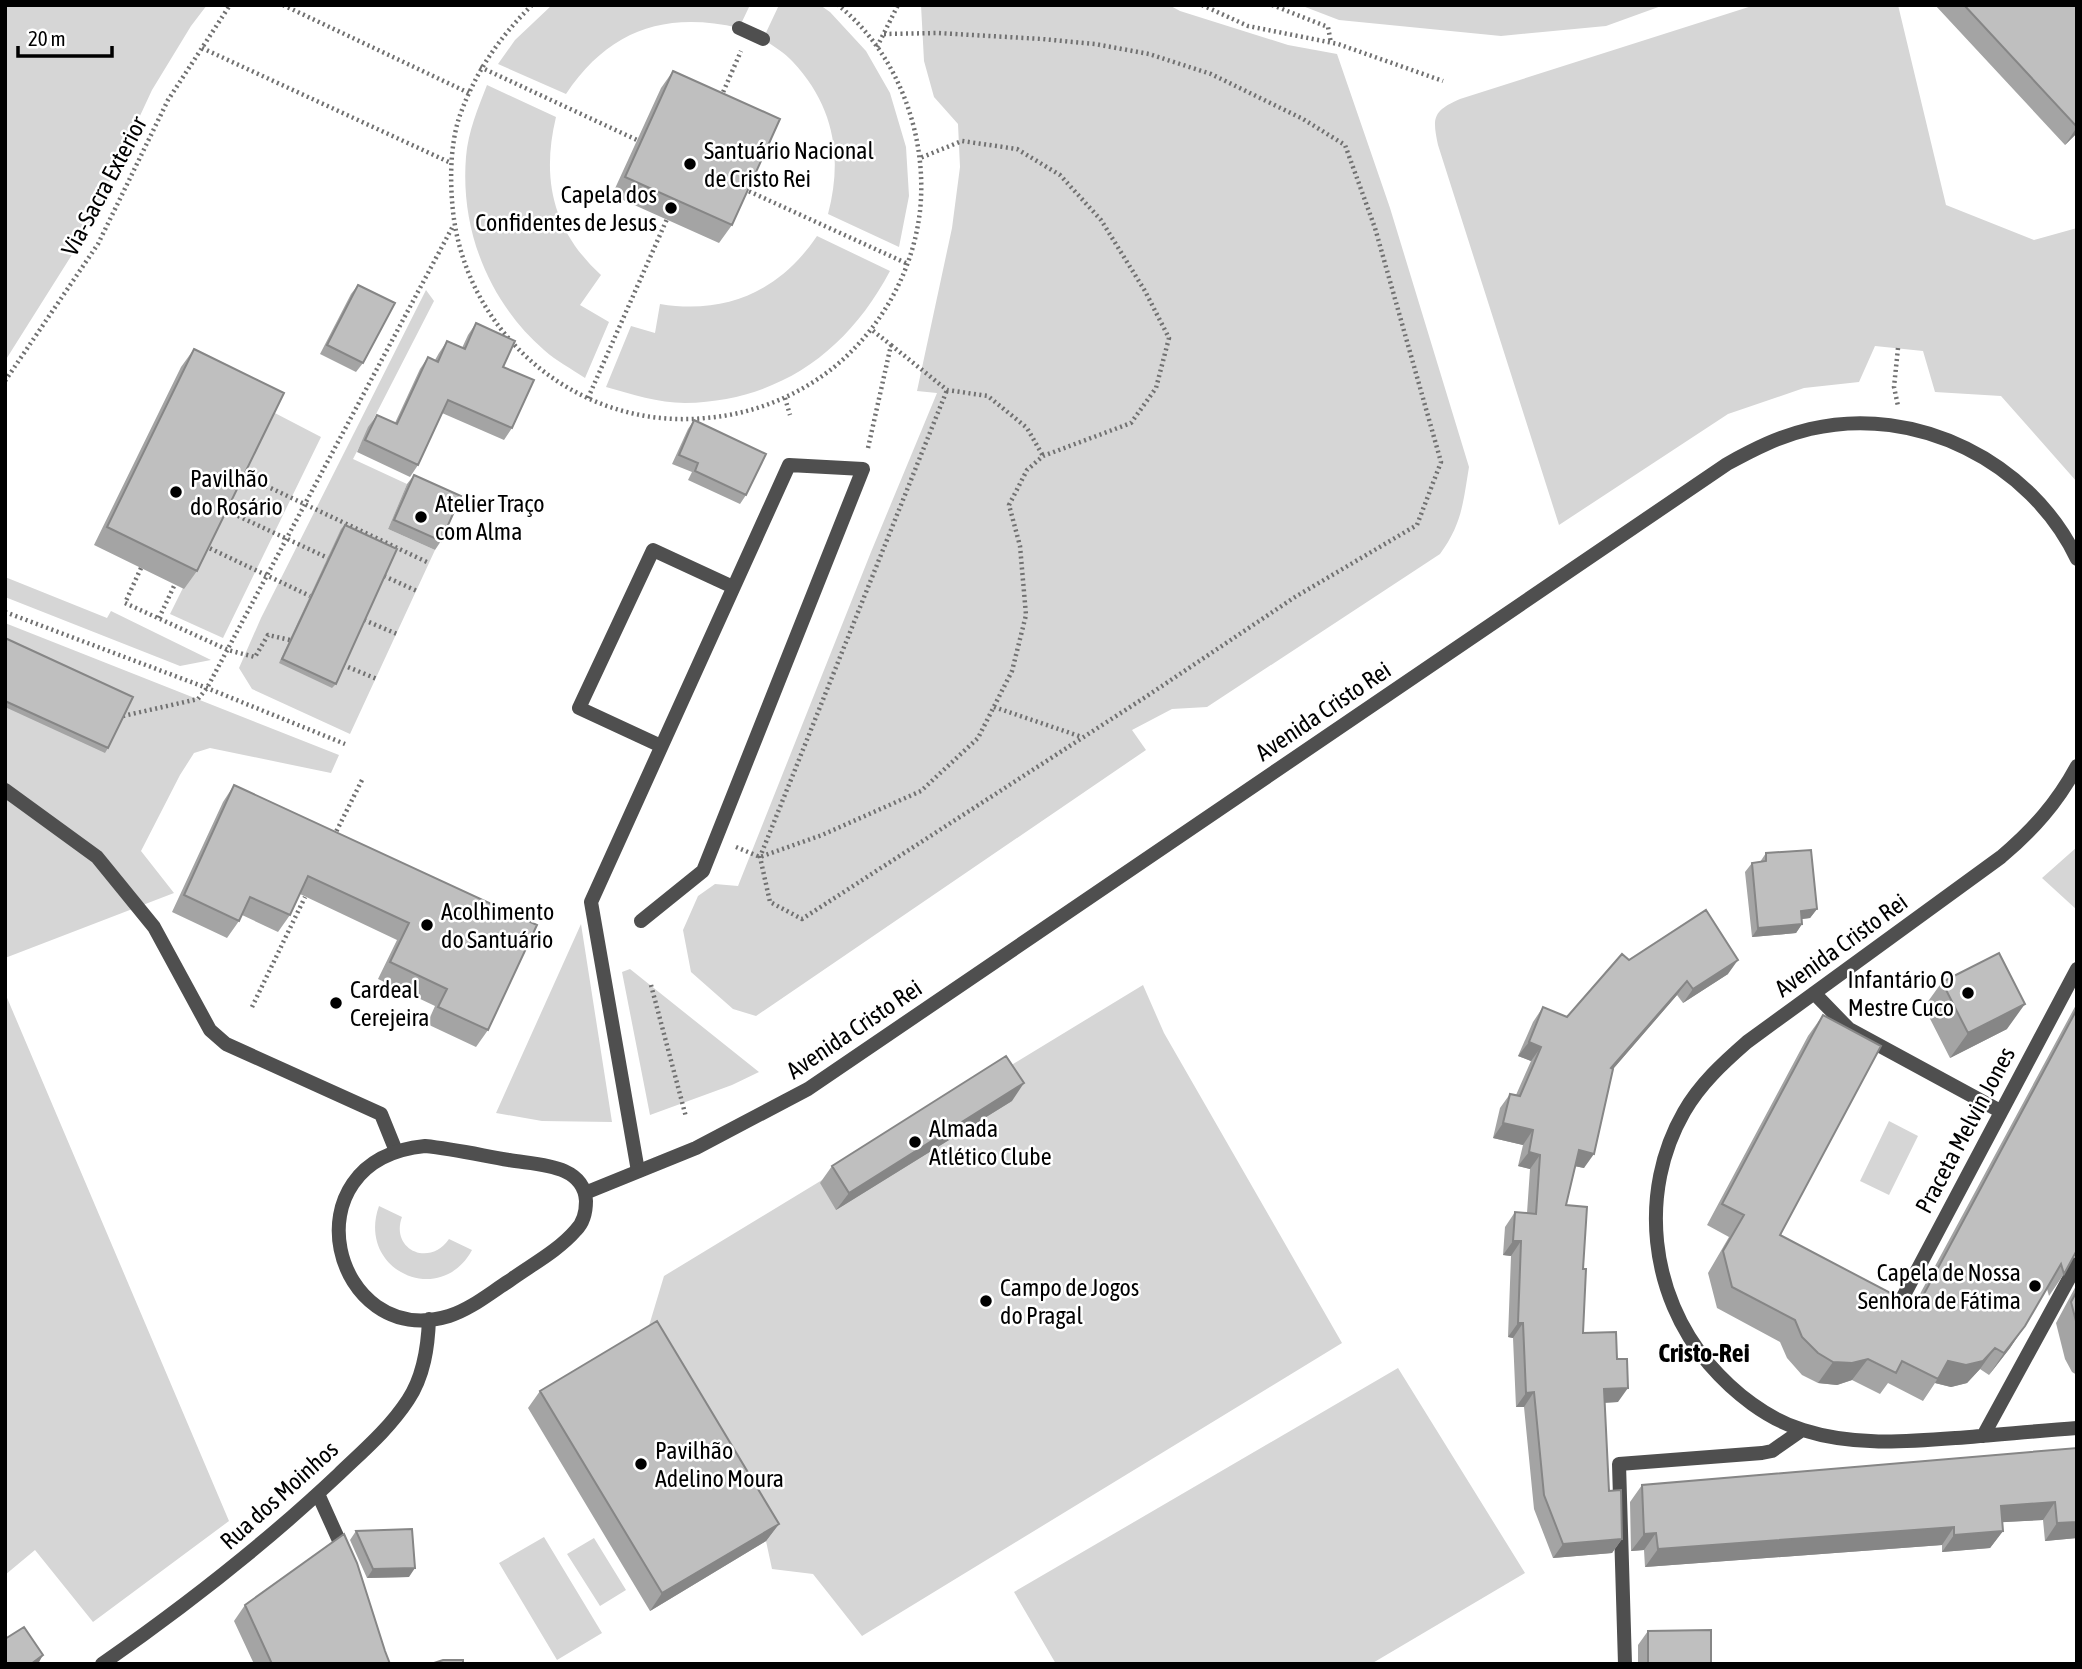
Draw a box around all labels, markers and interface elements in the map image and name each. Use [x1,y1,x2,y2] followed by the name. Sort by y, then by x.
[18,14,112,58] scale bar
[28,26,66,50] text: 20 m
[56,111,153,260] street label: Via-Sacra Exterior
[704,137,875,192] place label: Santuário Nacional de Cristo Rei
[682,156,698,172] marker: Santuário Nacional de Cristo Rei
[475,181,657,236] place label: Capela dos Confidentes de Jesus
[663,200,679,216] marker: Capela dos Confidentes de Jesus
[190,465,283,520] place label: Pavilhão do Rosário
[168,484,184,500] marker: Pavilhão do Rosário
[435,490,545,545] place label: Atelier Traço com Alma
[413,509,429,525] marker: Atelier Traço com Alma
[1250,656,1396,766] street label: Avenida Cristo Rei
[1770,888,1912,1002] street label: Avenida Cristo Rei
[441,898,554,953] place label: Acolhimento do Santuário
[419,917,435,933] marker: Acolhimento do Santuário
[1848,966,1954,1021] place label: Infantário O Mestre Cuco
[781,974,927,1084] street label: Avenida Cristo Rei
[350,976,429,1031] place label: Cardeal Cerejeira
[1960,985,1976,1001] marker: Infantário O Mestre Cuco
[328,995,344,1011] marker: Cardeal Cerejeira
[1910,1042,2020,1218] street label: Praceta Melvin Jones
[929,1115,1052,1170] place label: Almada Atlético Clube
[907,1134,923,1150] marker: Almada Atlético Clube
[1858,1259,2021,1314] place label: Capela de Nossa Senhora de Fátima
[1000,1274,1139,1329] place label: Campo de Jogos do Pragal
[2027,1278,2043,1294] marker: Capela de Nossa Senhora de Fátima
[978,1293,994,1309] marker: Campo de Jogos do Pragal
[1658,1338,1750,1368] district label: Cristo-Rei
[215,1435,343,1555] street label: Rua dos Moinhos
[655,1437,784,1492] place label: Pavilhão Adelino Moura
[633,1456,649,1472] marker: Pavilhão Adelino Moura

